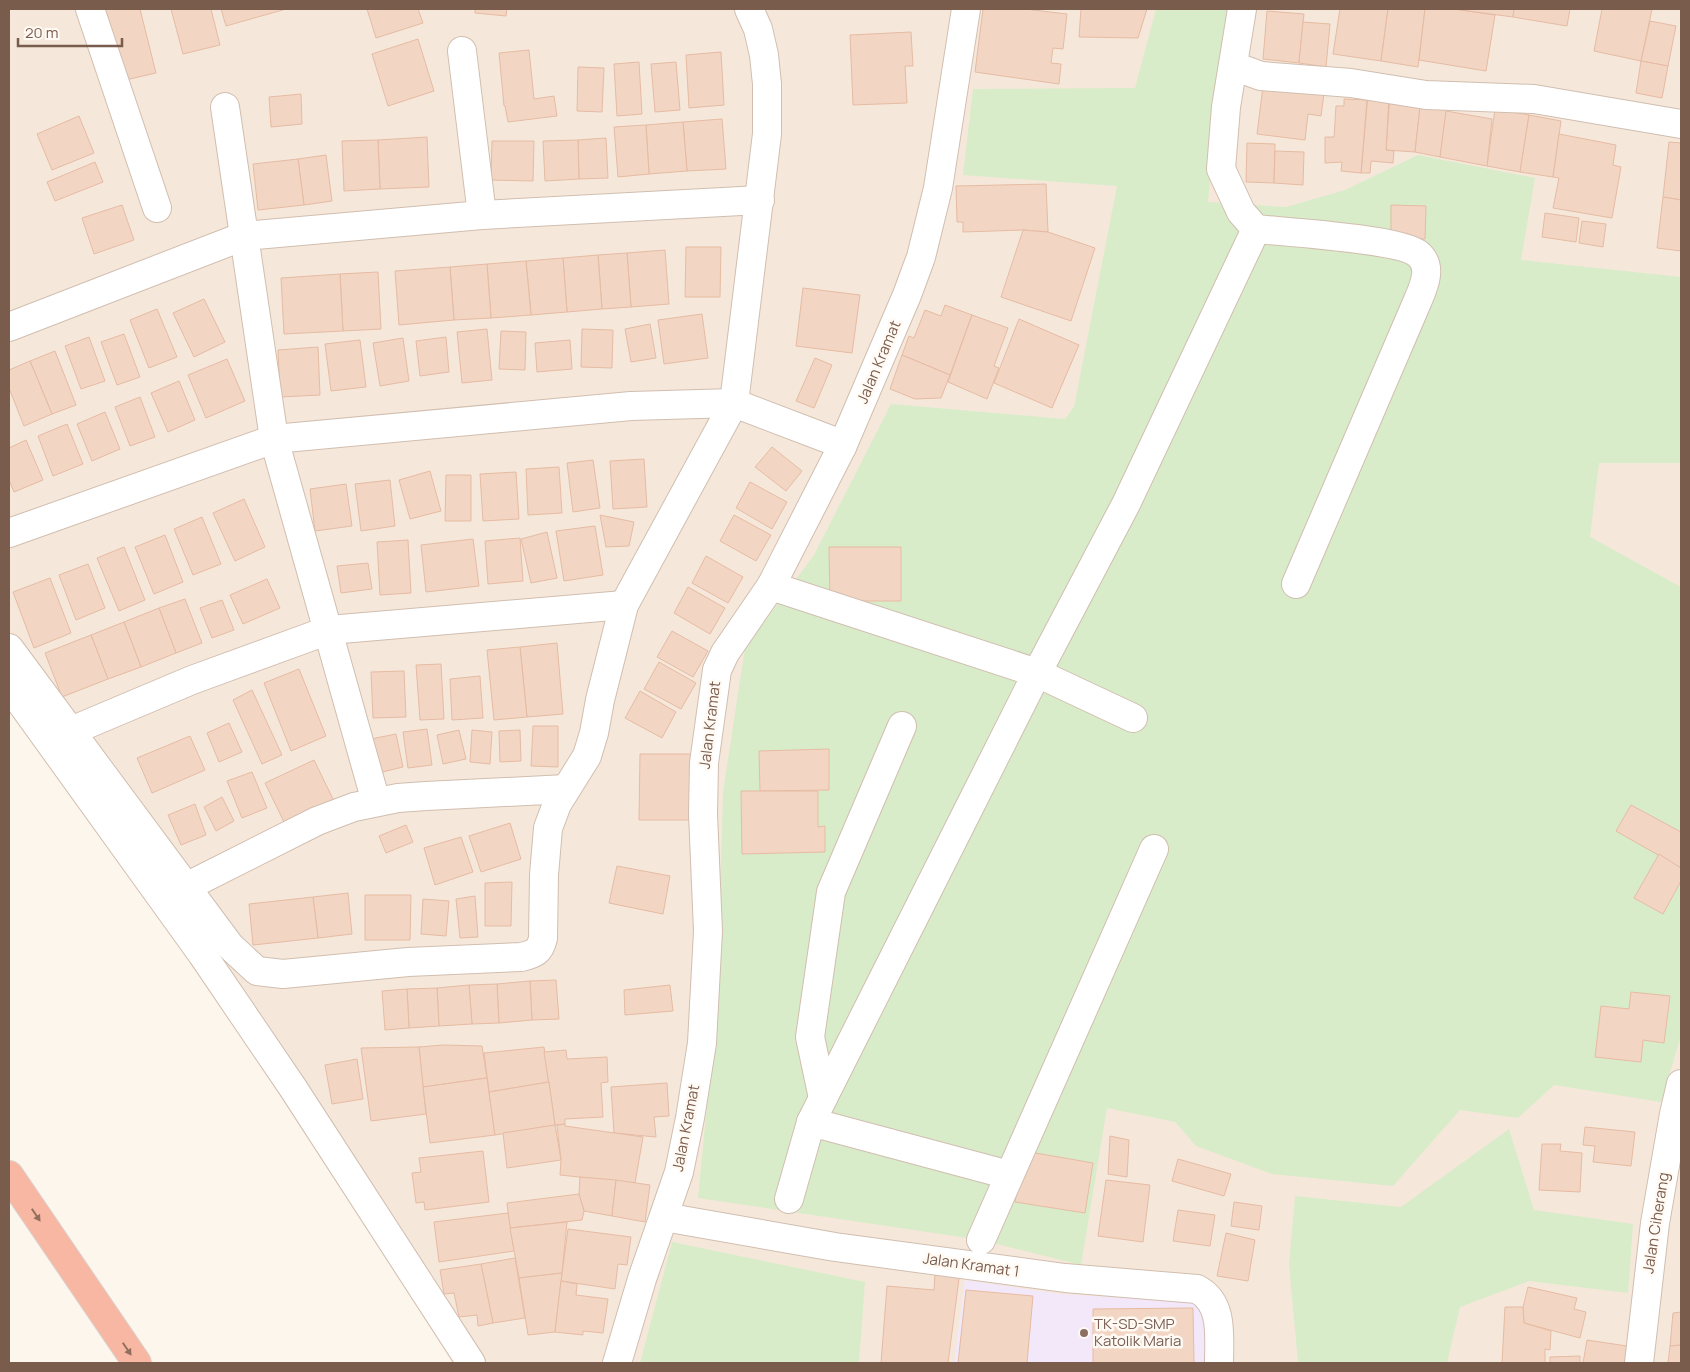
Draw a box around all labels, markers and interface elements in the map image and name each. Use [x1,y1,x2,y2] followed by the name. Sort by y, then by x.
[18,15,121,47] scale bar
[25,22,58,43] text: 20 m
[852,317,905,407] street label: Jalan Kramat
[694,680,725,770] street label: Jalan Kramat
[667,1082,704,1173] street label: Jalan Kramat
[1637,1171,1674,1275] street label: Jalan Ciherang
[31,1208,41,1222] one-way arrow
[921,1247,1021,1282] street label: Jalan Kramat 1
[1094,1313,1181,1351] place label: TK-SD-SMP Katolik Maria
[1078,1327,1090,1339] marker: TK-SD-SMP Katolik Maria
[122,1343,132,1356] one-way arrow

